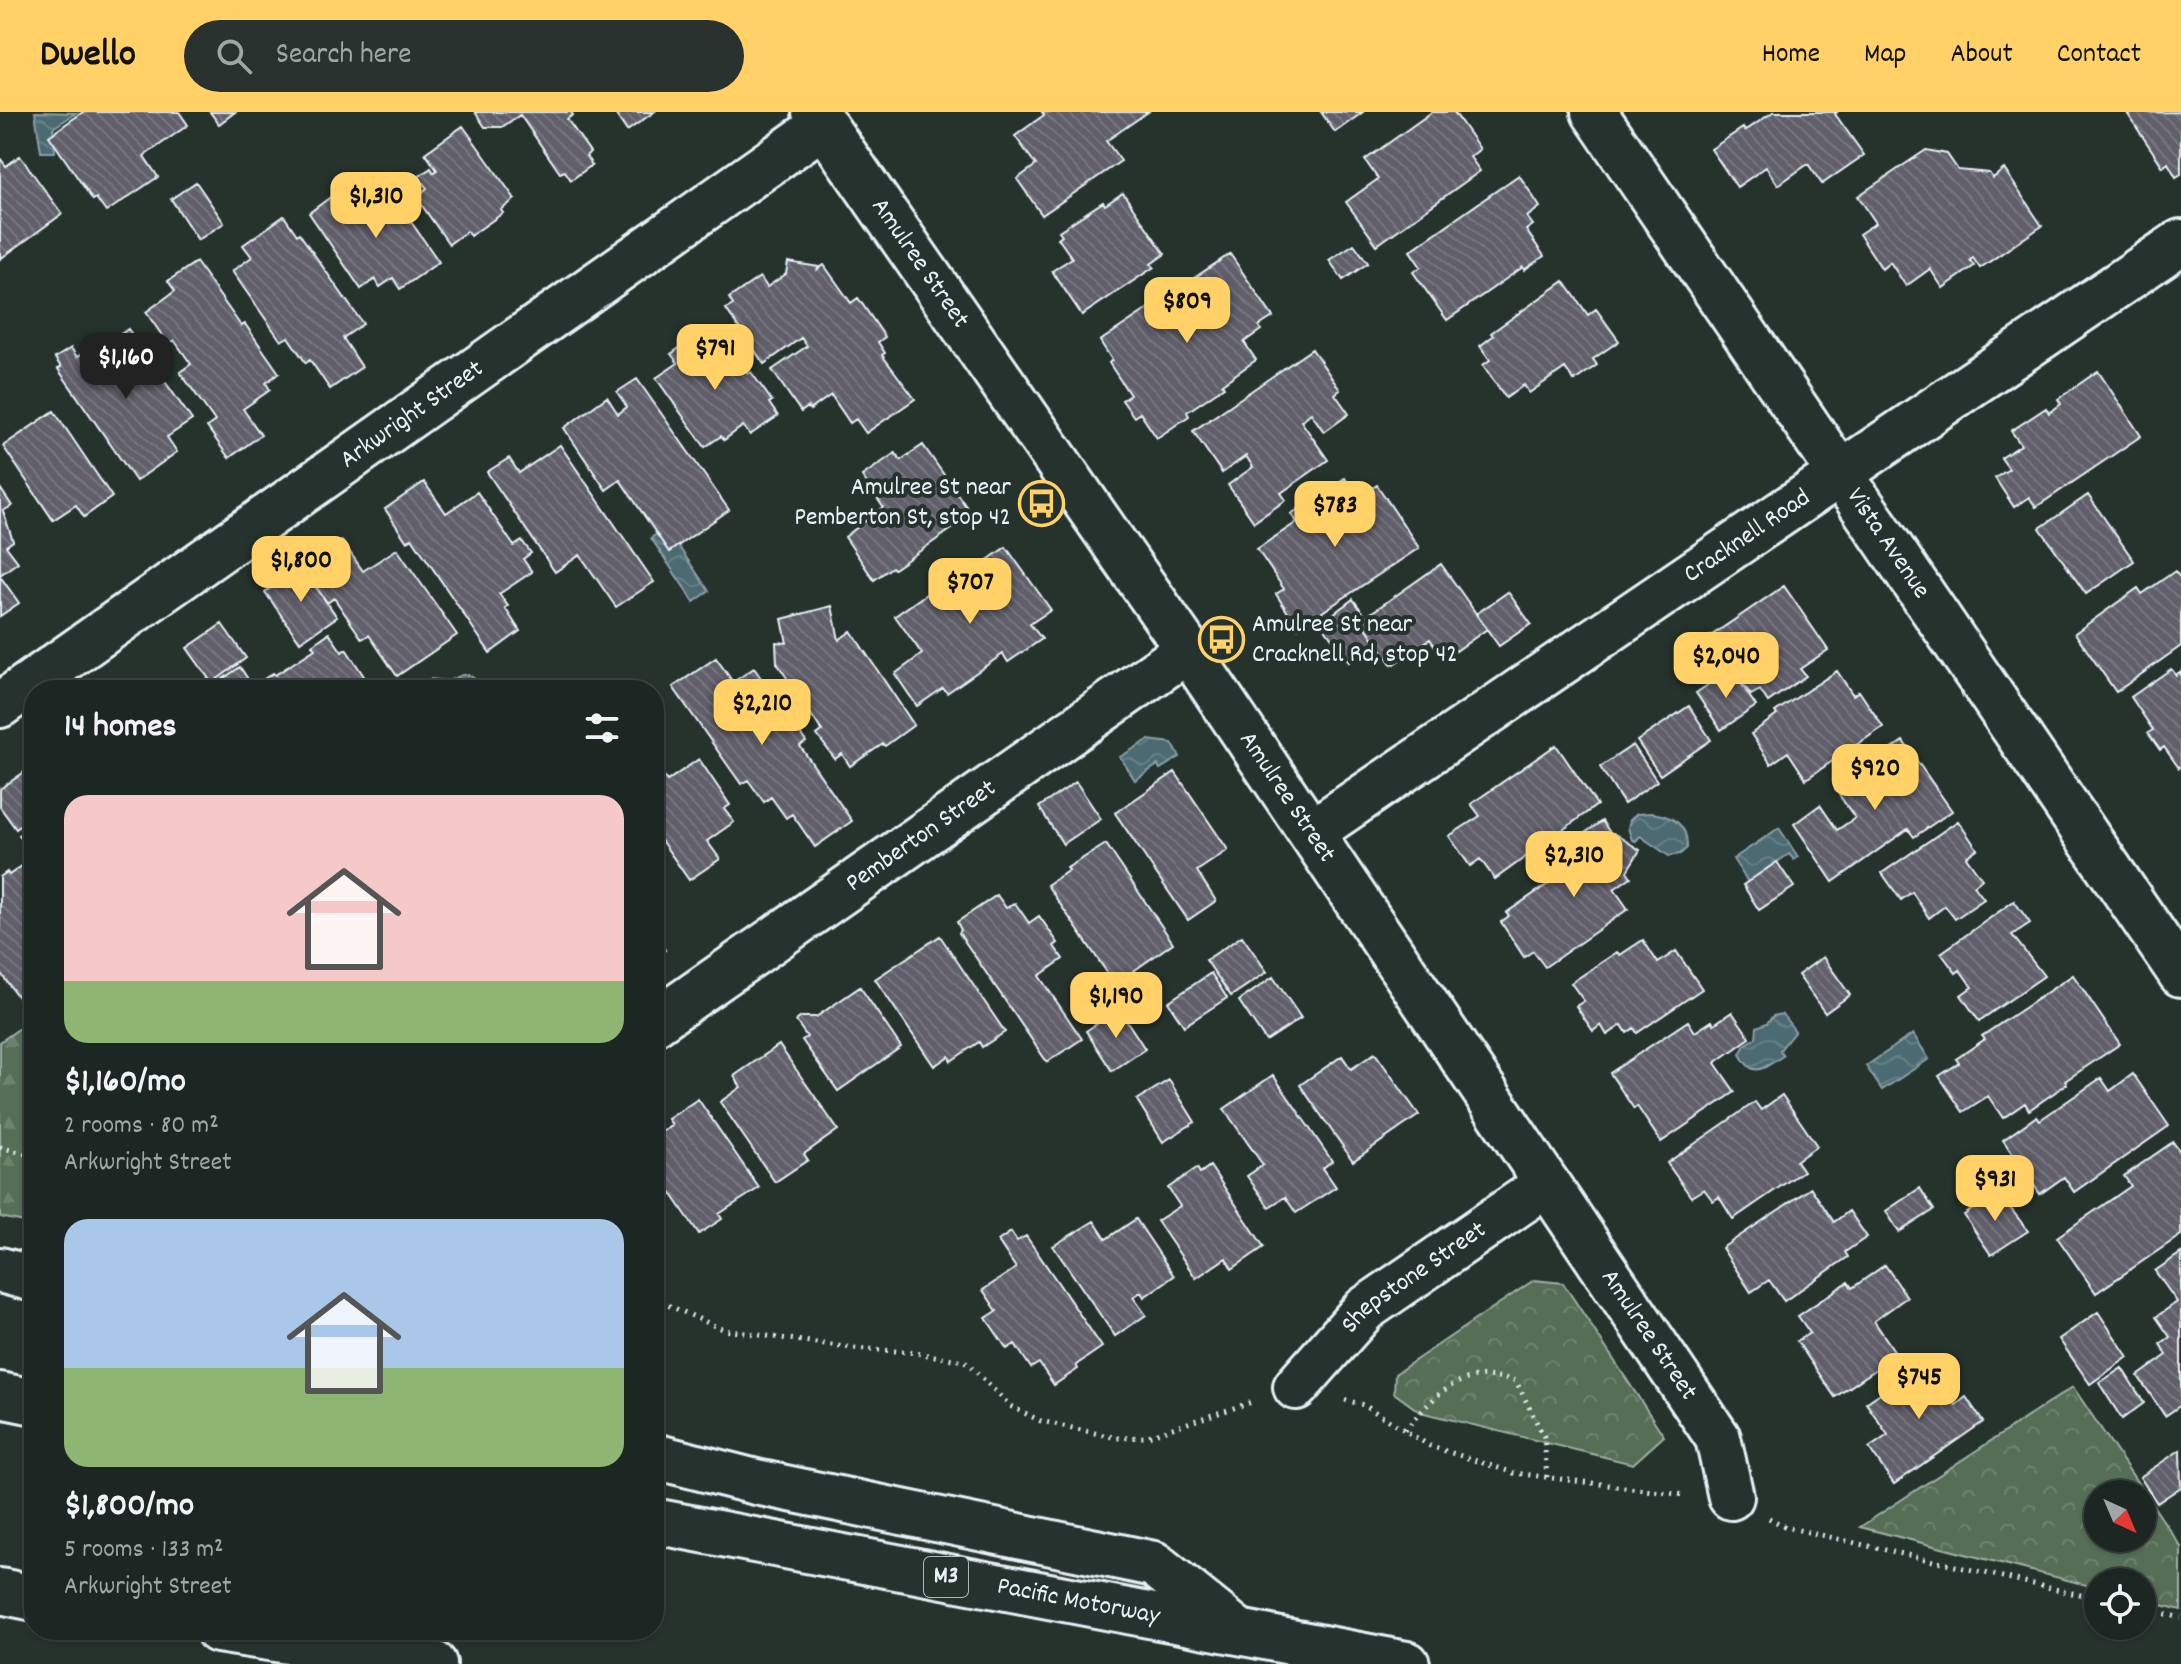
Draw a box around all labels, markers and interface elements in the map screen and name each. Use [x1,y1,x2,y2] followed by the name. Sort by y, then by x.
[184,20,744,92] search box
[40,29,136,84] text: Dwello
[212,34,256,78] icon: search
[276,35,411,78] text: Search here
[1762,36,1820,76] text: Home
[1864,36,1906,76] text: Map
[1950,36,2013,76] text: About
[2057,36,2141,76] text: Contact
[311,172,441,240] pin: $1,310
[348,179,404,216] text: $1,310
[862,191,978,336] street label: Amulree Street
[1140,277,1234,345] pin: $809
[1162,284,1212,321] text: $809
[668,324,762,392] pin: $791
[695,331,735,368] text: $791
[61,333,191,401] pin: $1,160
[98,340,154,377] text: $1,160
[333,351,492,478] street label: Arkwright Street
[794,470,1011,537] place label: Amulree St near Pemberton St, stop 42
[1018,479,1066,527] bus stop icon: Amulree St near Pemberton St, stop 42
[1676,480,1818,593] street label: Cracknell Road
[1837,480,1939,606] street label: Vista Avenue
[1288,481,1382,549] pin: $783
[1312,488,1358,525] text: $783
[236,536,366,604] pin: $1,800
[270,543,332,580] text: $1,800
[923,558,1017,626] pin: $707
[946,565,994,602] text: $707
[1252,607,1458,674] place label: Amulree St near Cracknell Rd, stop 42
[1197,616,1245,664] bus stop icon: Amulree St near Cracknell Rd, stop 42
[1661,632,1791,700] pin: $2,040
[1692,639,1760,676] text: $2,040
[697,679,827,747] pin: $2,210
[732,686,792,723] text: $2,210
[64,704,177,753] text: 14 homes
[580,706,624,750] icon: filters
[1229,724,1345,871] street label: Amulree Street
[1828,744,1922,812] pin: $920
[1850,751,1900,788] text: $920
[839,771,1004,902] street label: Pemberton Street
[1509,831,1639,899] pin: $2,310
[1544,838,1604,875] text: $2,310
[272,847,416,991] icon: home
[1051,972,1181,1040] pin: $1,190
[1088,979,1144,1016] text: $1,190
[64,1059,186,1108] text: $1,160/mo
[64,1108,219,1145] text: 2 rooms · 80 m²
[64,1145,232,1182] text: Arkwright Street
[1948,1155,2042,1223] pin: $931
[1974,1162,2016,1199] text: $931
[1333,1212,1494,1342] street label: Shepstone Street
[1591,1262,1706,1408] street label: Amulree Street
[272,1271,416,1415] icon: home
[1872,1353,1966,1421] pin: $745
[1896,1360,1942,1397] text: $745
[2084,1480,2156,1552] north arrow
[2084,1480,2156,1640] map controls
[64,1483,194,1532] text: $1,800/mo
[64,1532,224,1569] text: 5 rooms · 133 m²
[924,1557,968,1597] road number: M3
[994,1568,1163,1635] street label: Pacific Motorway
[2084,1568,2156,1640] button: locate
[64,1569,232,1606] text: Arkwright Street

